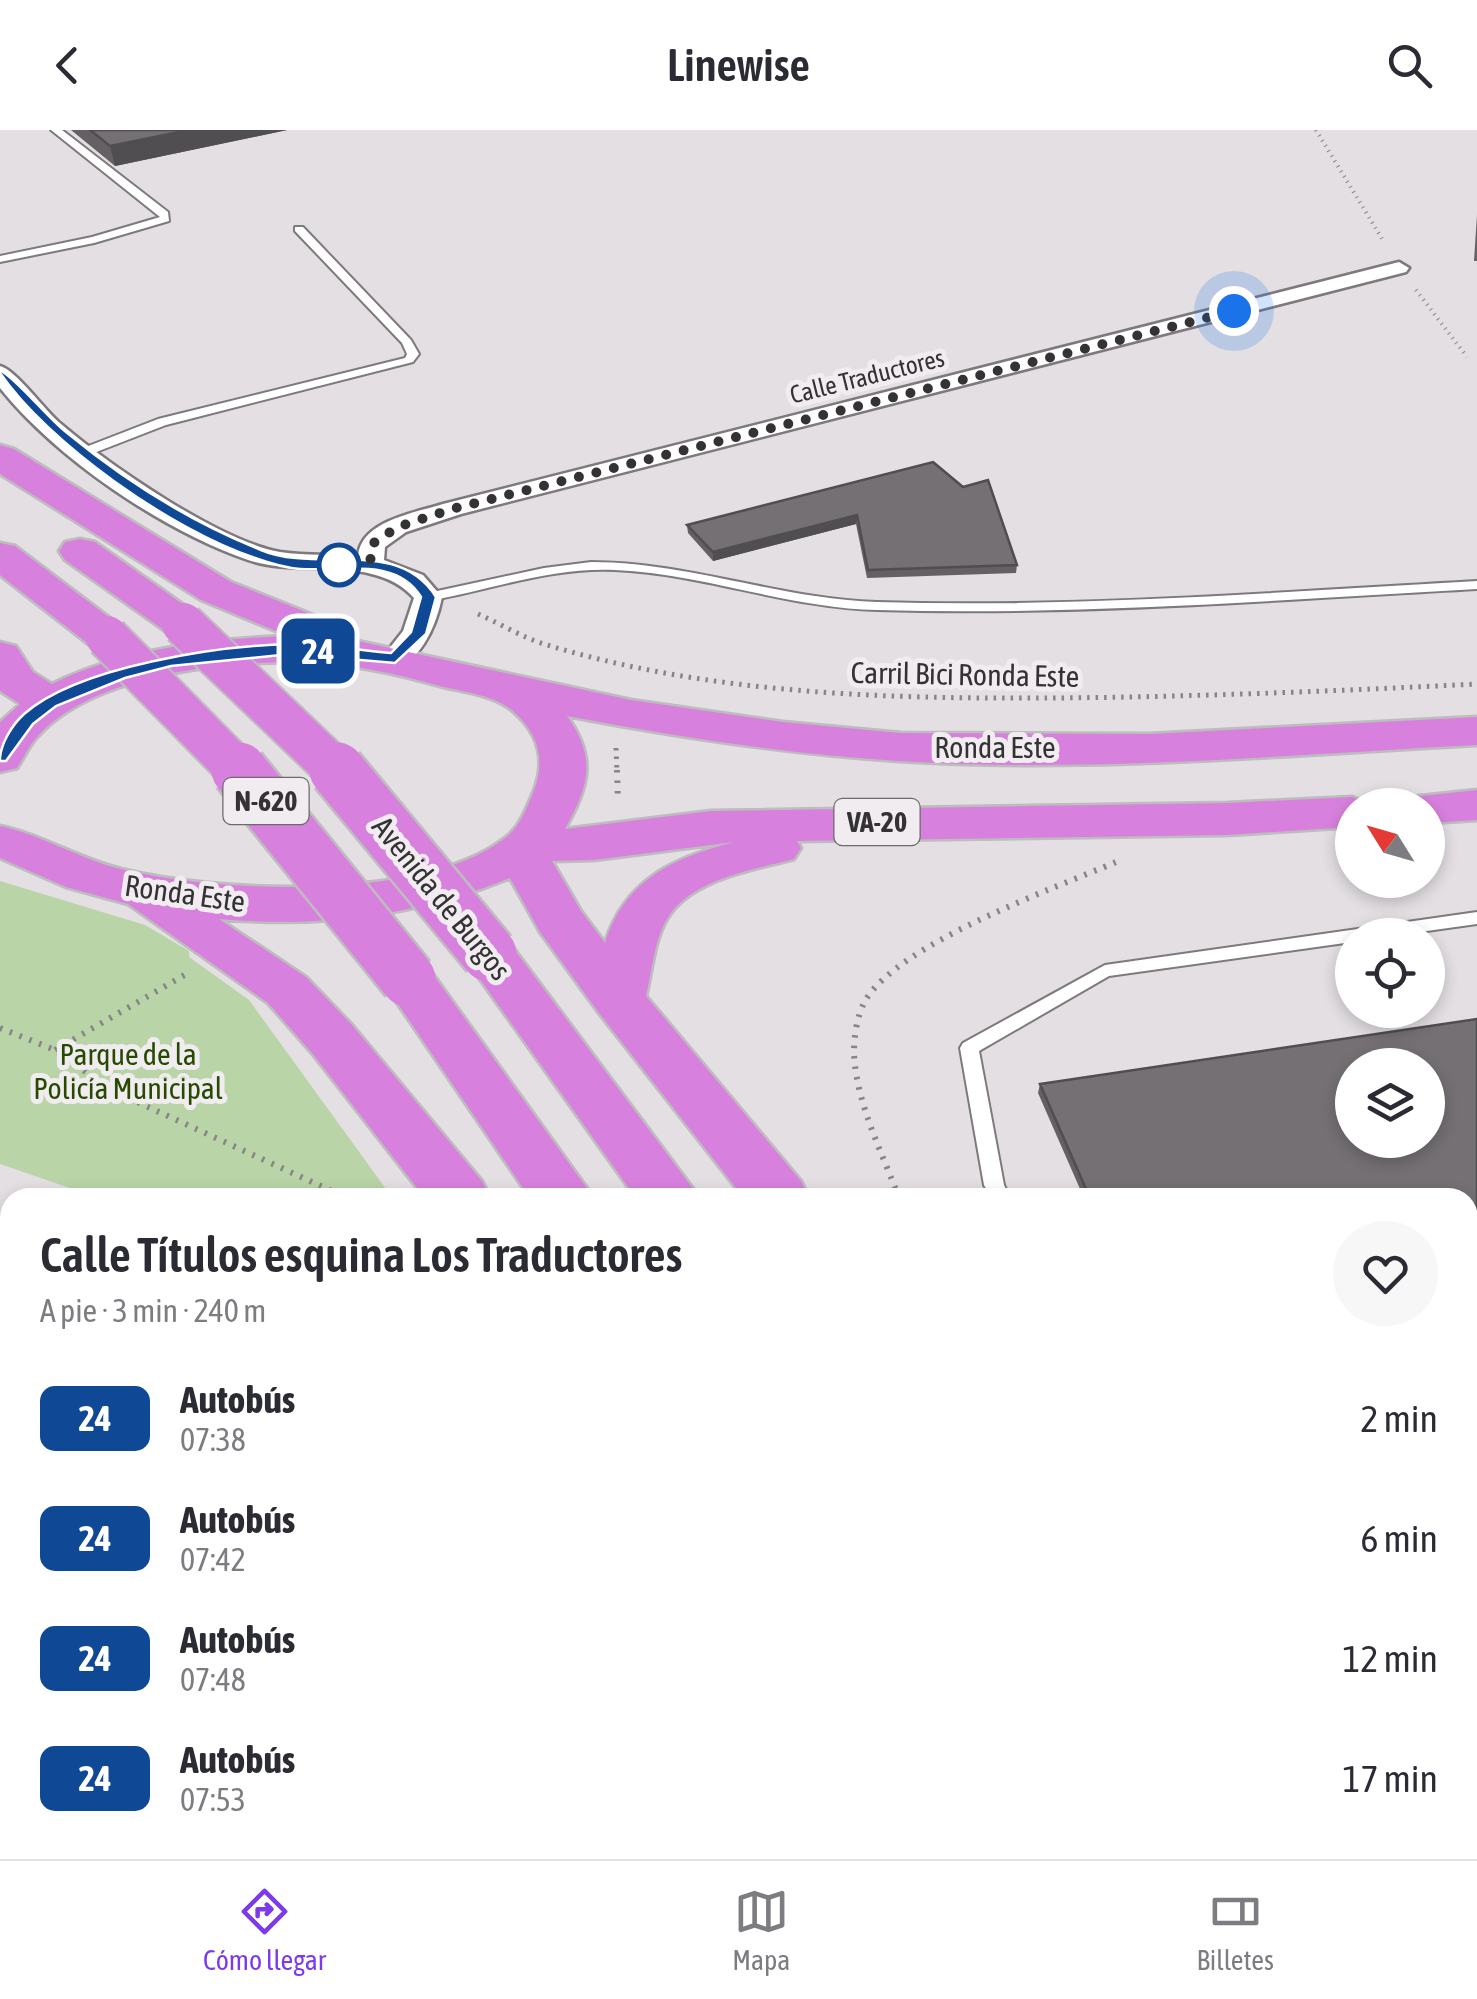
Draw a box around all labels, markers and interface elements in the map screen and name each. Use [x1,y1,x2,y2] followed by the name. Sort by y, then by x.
[40,38,95,93] icon: back
[1382,38,1437,93] icon: search
[667,39,810,91] text: Linewise
[1209,286,1259,336] your location
[787,343,947,409] street label: Calle Traductores
[318,544,360,586] unlabelled marker
[273,618,363,684] line badge: 24
[302,631,334,671] text: 24
[850,655,1080,693] street label: Carril Bici Ronda Este
[934,730,1056,764] street label: Ronda Este
[224,778,308,824] road number: N-620
[1335,788,1445,898] north arrow
[1335,788,1445,1158] map controls
[834,799,920,845] road number: VA-20
[366,810,518,986] street label: Avenida de Burgos
[123,868,247,918] street label: Ronda Este
[1335,918,1445,1028] button: locate
[33,1037,223,1105] park label: Parque de la Policía Municipal
[1335,1048,1445,1158] button: layers
[1333,1221,1438,1326] button: heart
[40,1227,682,1282] text: Calle Títulos esquina Los Traductores
[40,1292,266,1329] text: A pie · 3 min · 240 m
[180,1378,295,1421] text: Autobús
[1360,1397,1438,1440] text: 2 min
[79,1398,111,1438] text: 24
[180,1421,246,1458] text: 07:38
[180,1498,295,1541] text: Autobús
[1360,1517,1438,1560] text: 6 min
[79,1518,111,1558] text: 24
[180,1541,246,1578] text: 07:42
[180,1618,295,1661] text: Autobús
[1343,1637,1438,1680] text: 12 min
[79,1638,111,1678] text: 24
[180,1661,246,1698] text: 07:48
[180,1738,295,1781] text: Autobús
[1343,1757,1438,1800] text: 17 min
[79,1758,111,1798] text: 24
[180,1781,246,1818] text: 07:53
[203,1884,326,1976] tab: Cómo llegar
[732,1884,790,1976] tab: Mapa
[1197,1884,1274,1976] tab: Billetes

